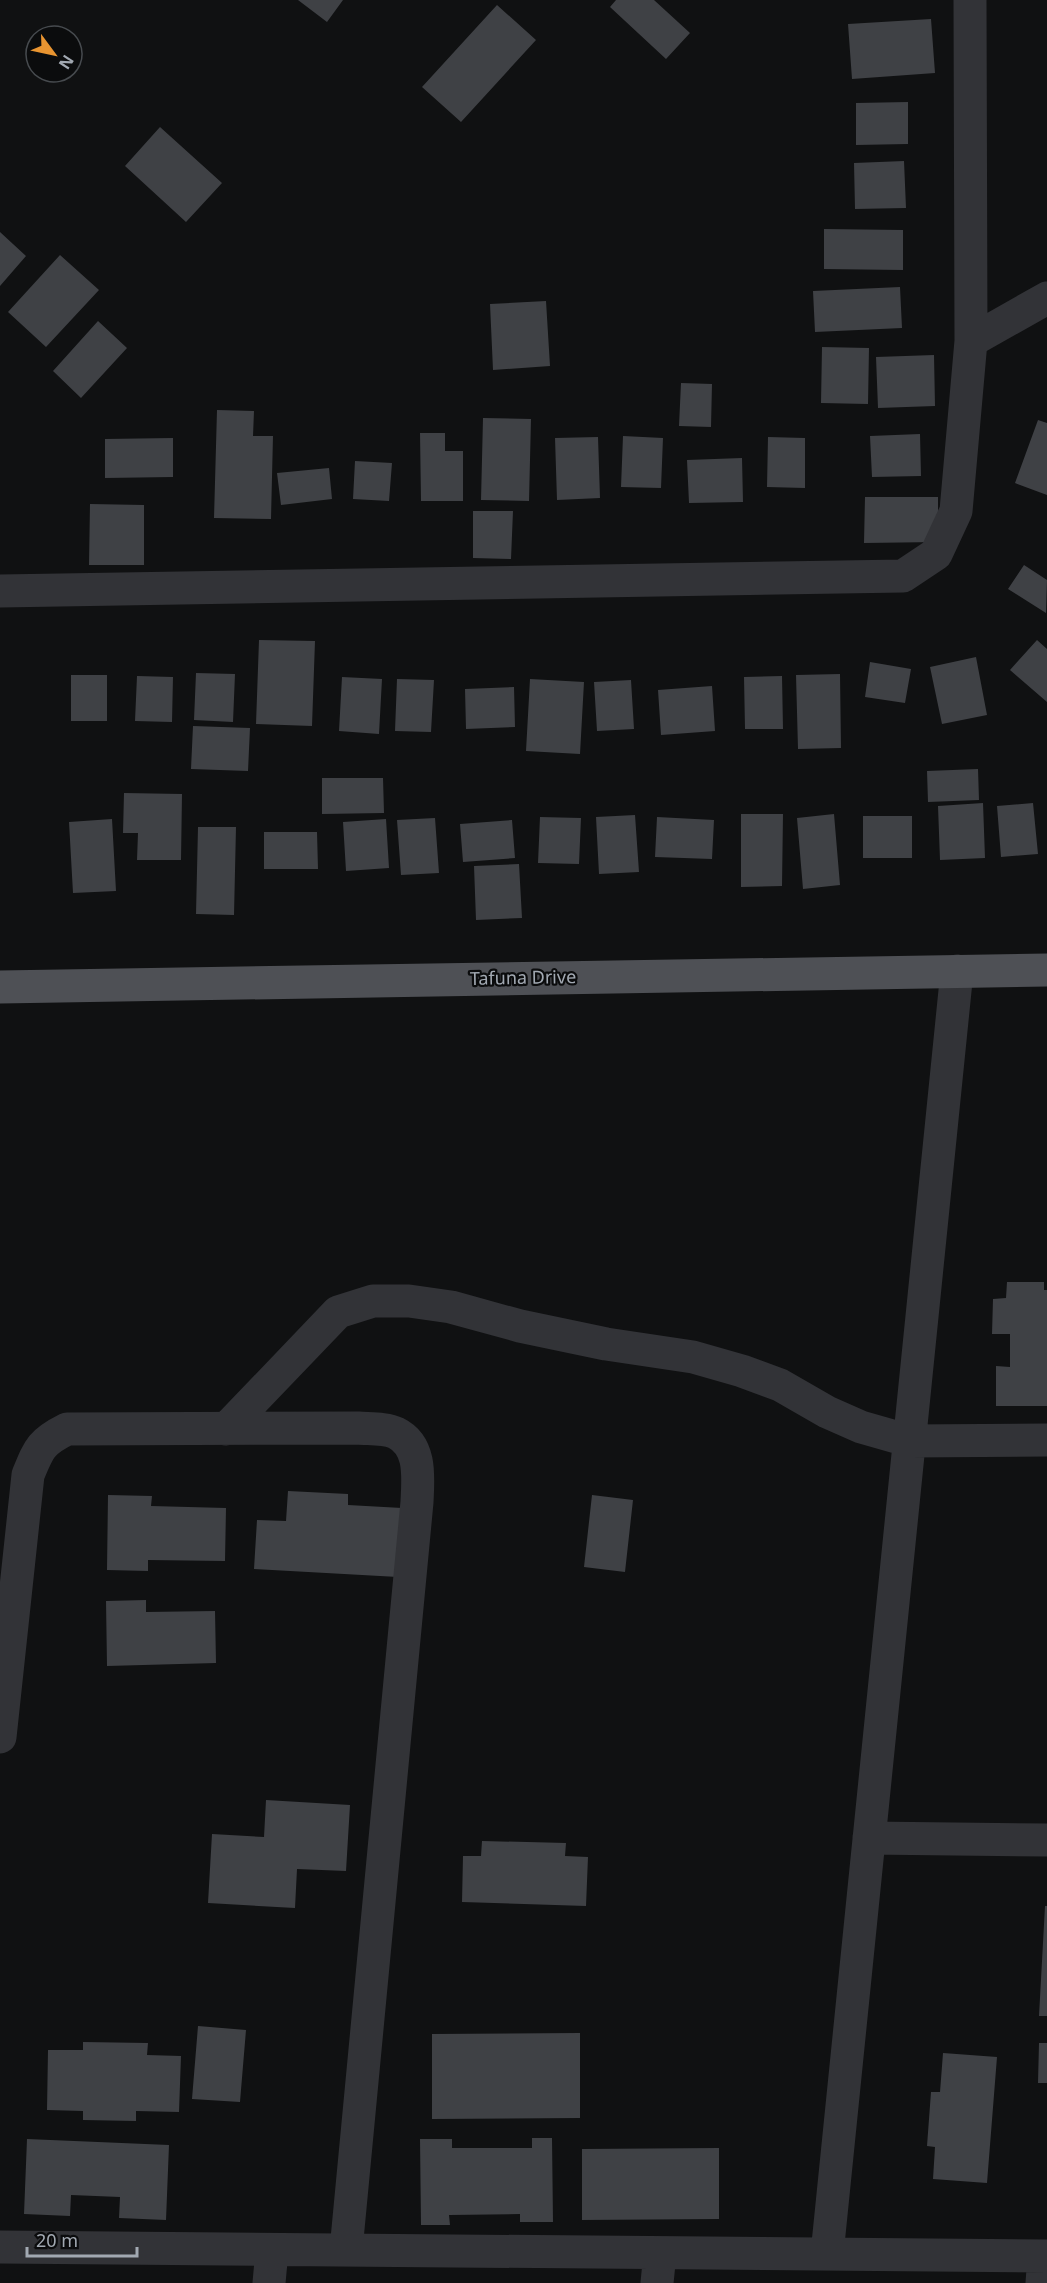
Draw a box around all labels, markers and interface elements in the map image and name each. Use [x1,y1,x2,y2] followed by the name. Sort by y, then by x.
[24,24,84,84] north arrow
[54,51,79,74] text: N
[470,964,576,990] street label: Tafuna Drive
[27,2220,136,2258] scale bar
[36,2228,78,2252] text: 20 m

